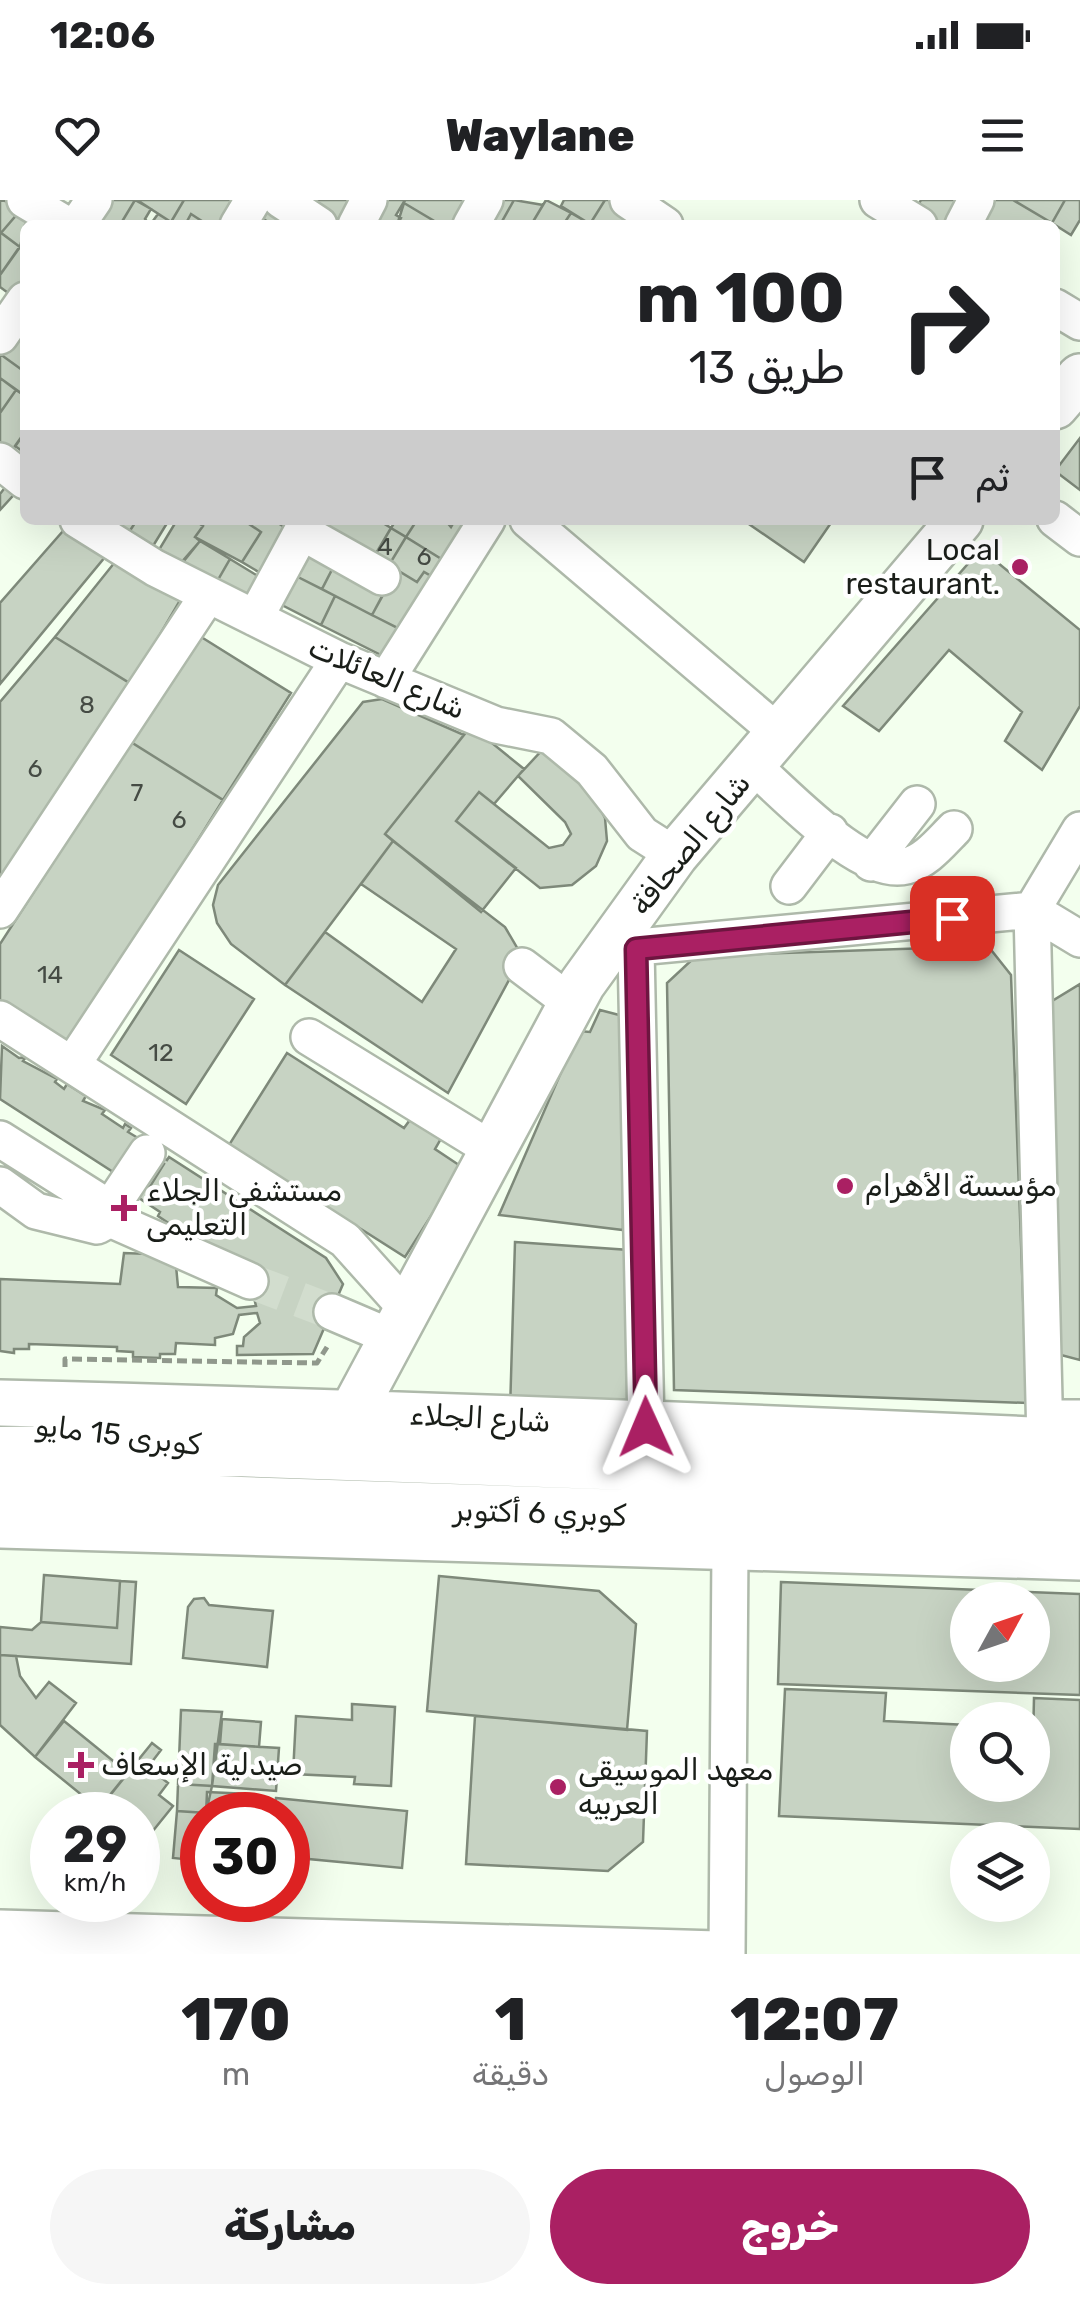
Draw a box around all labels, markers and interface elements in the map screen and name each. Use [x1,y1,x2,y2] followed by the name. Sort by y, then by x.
[50,12,155,58] text: 12:06
[50,108,105,163] icon: heart
[975,108,1030,163] icon: menu
[445,109,635,162] text: Waylane
[636,257,845,340] text: 100 m
[880,260,1010,390] icon: right
[689,341,845,394] text: طريق 13
[900,450,955,505] icon: arrive
[975,455,1010,501] text: ثم
[377,532,393,561] house number: 4
[845,532,1000,602] place label: Local restaurant.
[416,542,432,571] house number: 6
[1009,556,1031,578] marker: Local restaurant.
[302,629,471,729] street label: شارع العائلات
[79,690,95,719] house number: 8
[27,754,43,783] house number: 6
[622,766,760,923] street label: شارع الصحافة
[131,778,144,807] house number: 7
[171,805,187,834] house number: 6
[910,876,995,961] pin
[925,891,980,946] icon: arrive
[37,960,63,989] house number: 14
[148,1038,174,1067] house number: 12
[865,1168,1057,1205] place label: مؤسسة الأهرام
[146,1173,342,1243] place label: مستشفى الجلاء التعليمى
[834,1175,856,1197] marker: مؤسسة الأهرام
[111,1195,137,1221] marker: مستشفى الجلاء التعليمى
[594,1375,698,1479] position arrow
[408,1396,552,1442] street label: شارع الجلاء
[33,1407,204,1463] street label: كوبرى 15 مايو
[451,1492,628,1537] street label: كوبري 6 أكتوبر
[950,1582,1050,1682] north arrow
[950,1582,1050,1922] map controls
[950,1702,1050,1802] button: search
[101,1747,303,1783] place label: صيدلية الإسعاف
[578,1752,773,1822] place label: معهد الموسيقى العربيه
[70,1754,92,1776] marker: صيدلية الإسعاف
[547,1776,569,1798] marker: معهد الموسيقى العربيه
[180,1792,310,1922] speed limit sign: 30
[63,1815,127,1875] text: 29
[950,1822,1050,1922] button: layers
[64,1868,126,1897] text: km/h
[181,1984,291,2055] text: 170
[495,1984,526,2055] text: 1
[730,1984,899,2055] text: 12:07
[222,2055,250,2093] text: m
[472,2055,549,2093] text: دقيقة
[764,2055,865,2093] text: الوصول
[50,2169,530,2284] button: مشاركة
[550,2169,1030,2284] button: خروج

